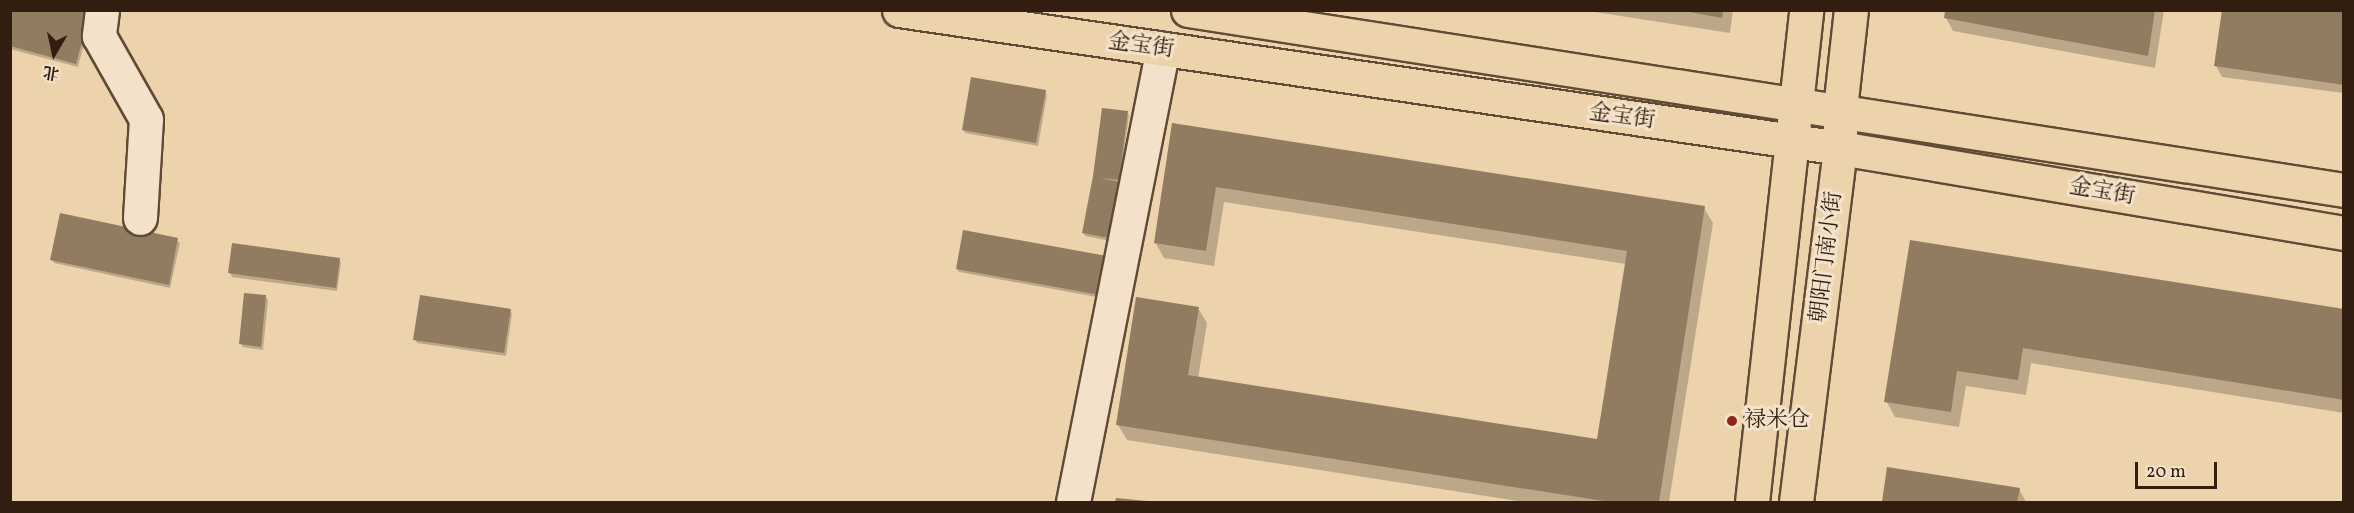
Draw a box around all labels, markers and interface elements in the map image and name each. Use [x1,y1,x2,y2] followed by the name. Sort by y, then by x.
[24,24,84,84] north arrow
[1106,28,1176,64] street label: 金宝街
[42,60,61,84] text: 北
[1587,99,1657,135] street label: 金宝街
[2067,173,2137,211] street label: 金宝街
[1806,190,1848,324] street label: 朝阳门南小街
[1744,408,1810,434] place label: 禄米仓
[1725,414,1739,428] marker: 禄米仓
[2138,450,2220,488] scale bar
[2146,460,2186,485] text: 20 m

